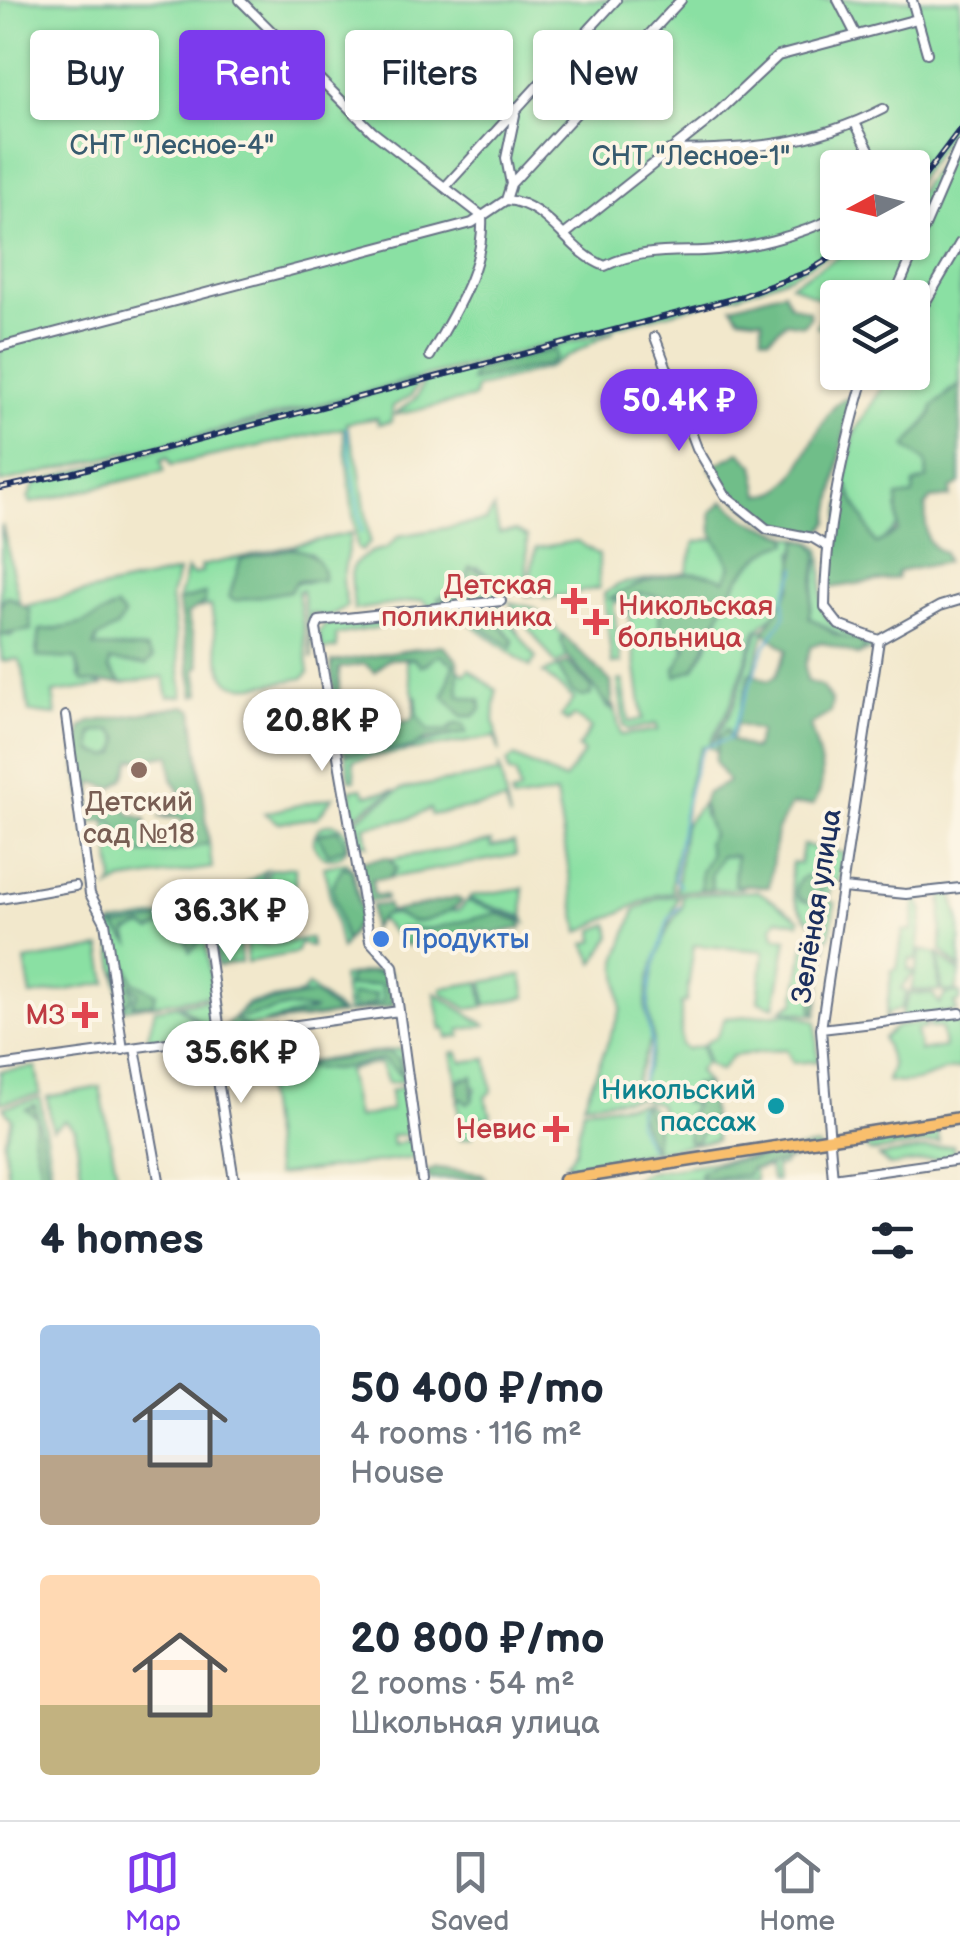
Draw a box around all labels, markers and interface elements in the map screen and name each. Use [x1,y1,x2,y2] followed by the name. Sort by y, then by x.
[30,30,159,120] chip: Buy
[179,30,325,120] chip: Rent
[345,30,513,120] chip: Filters
[533,30,673,120] chip: New
[70,129,275,162] park label: СНТ "Лесное-4"
[592,140,790,173] park label: СНТ "Лесное-1"
[820,150,930,260] north arrow
[820,150,930,390] map controls
[820,280,930,390] button: layers
[587,369,771,454] pin: 50.4K ₽
[622,382,736,421] text: 50.4K ₽
[381,569,552,634] place label: Детская поликлиника
[561,588,587,614] marker: Детская поликлиника
[618,590,773,655] place label: Никольская больница
[583,609,609,635] marker: Никольская больница
[230,689,414,774] pin: 20.8K ₽
[265,702,379,741] text: 20.8K ₽
[128,759,150,781] marker: Детский сад №18
[83,786,195,851] place label: Детский сад №18
[785,806,849,1006] street label: Зелёная улица
[138,879,322,964] pin: 36.3K ₽
[174,892,286,931] text: 36.3K ₽
[401,923,530,956] place label: Продукты
[370,928,392,950] marker: Продукты
[25,999,65,1032] place label: МЗ
[74,1004,96,1026] marker: МЗ
[149,1021,333,1106] pin: 35.6K ₽
[185,1034,297,1073] text: 35.6K ₽
[601,1074,757,1139] place label: Никольский пассаж
[765,1095,787,1117] marker: Никольский пассаж
[456,1113,536,1146] place label: Невис
[545,1118,567,1140] marker: Невис
[865,1213,920,1268] icon: filters
[40,1215,204,1266] text: 4 homes
[350,1364,604,1415] text: 50 400 ₽/mo
[120,1365,240,1485] icon: home
[350,1415,582,1454] text: 4 rooms · 116 m²
[350,1454,444,1493] text: House
[350,1614,605,1665] text: 20 800 ₽/mo
[120,1615,240,1735] icon: home
[350,1665,575,1704] text: 2 rooms · 54 m²
[350,1704,600,1743] text: Школьная улица
[125,1845,181,1938] tab: Map
[431,1845,509,1938] tab: Saved
[759,1845,835,1938] tab: Home

